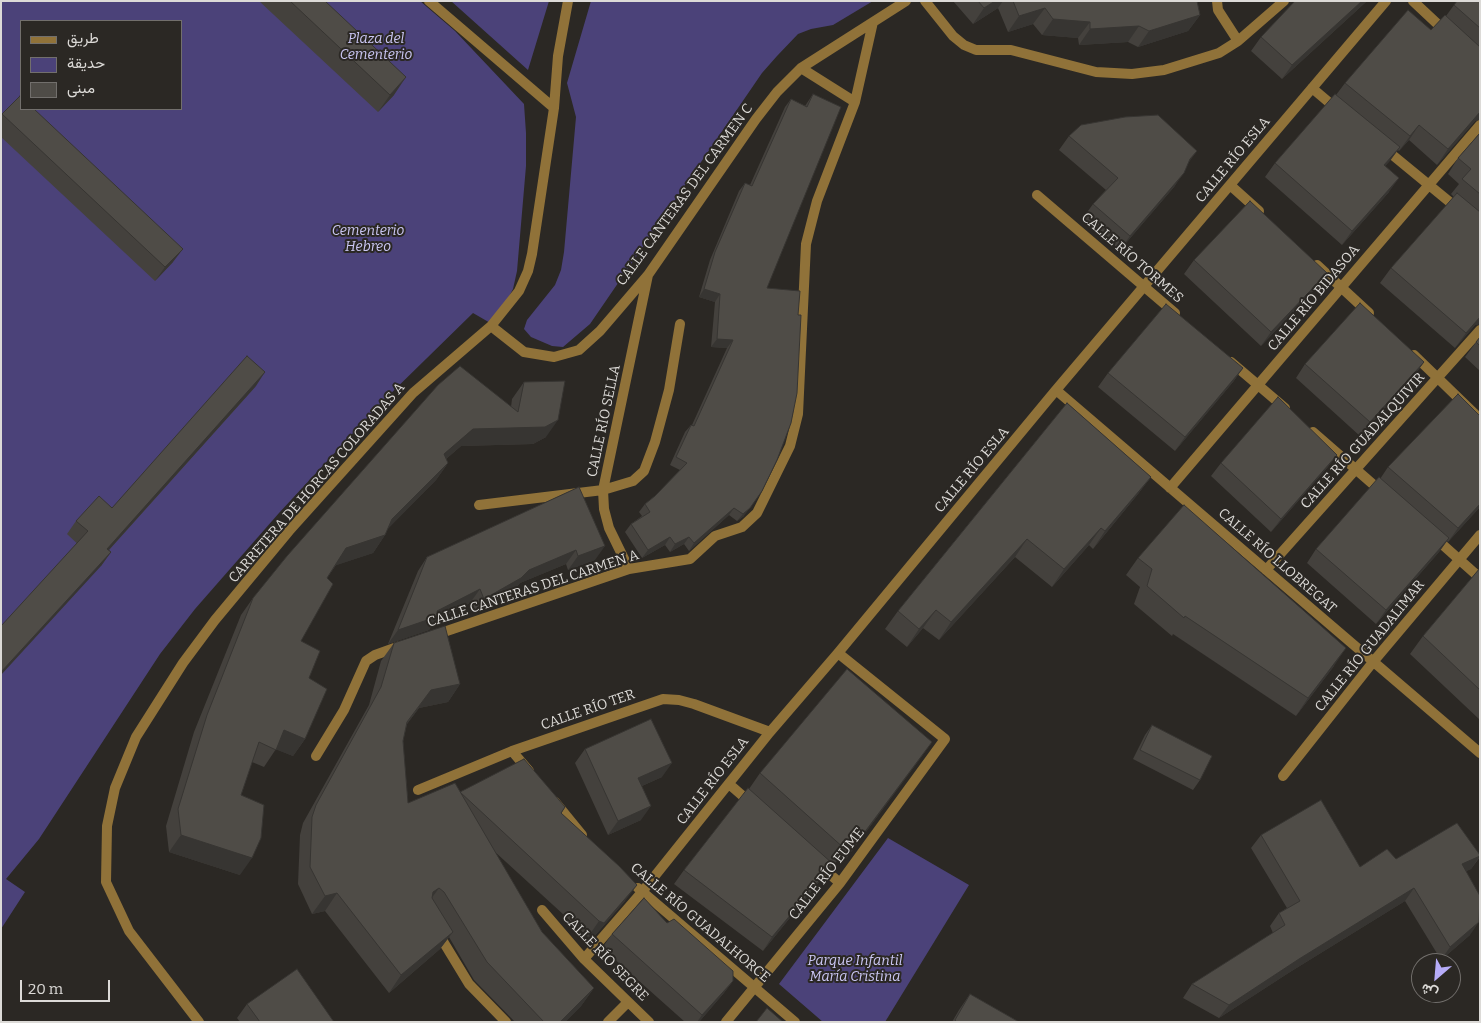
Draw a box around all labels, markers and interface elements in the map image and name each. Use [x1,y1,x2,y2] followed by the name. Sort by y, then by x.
[20,20,182,110] legend
[67,29,99,47] text: طريق
[340,31,412,64] park label: Plaza del Cementerio
[67,54,105,72] text: حديقة
[67,79,95,97] text: مبنى
[613,101,757,289] street label: CALLE CANTERAS DEL CARMEN C
[1192,114,1274,206] street label: CALLE RÍO ESLA
[1078,209,1186,307] street label: CALLE RÍO TORMES
[332,223,404,256] park label: Cementerio Hebreo
[1265,241,1363,355] street label: CALLE RÍO BIDASOA
[584,363,624,479] street label: CALLE RÍO SELLA
[1297,369,1429,513] street label: CALLE RÍO GUADALQUIVIR
[225,379,409,587] street label: CARRETERA DE HORCAS COLORADAS A
[931,424,1013,516] street label: CALLE RÍO ESLA
[1214,505,1340,617] street label: CALLE RÍO LLOBREGAT
[425,547,641,631] street label: CALLE CANTERAS DEL CARMEN A
[1312,577,1428,715] street label: CALLE RÍO GUADALIMAR
[539,686,637,734] street label: CALLE RÍO TER
[674,734,752,828] street label: CALLE RÍO ESLA
[786,824,868,924] street label: CALLE RÍO EUME
[627,860,773,986] street label: CALLE RÍO GUADALHORCE
[558,909,652,1005] street label: CALLE RÍO SEGRE
[807,953,903,986] park label: Parque Infantil María Cristina
[1411,953,1461,1003] north arrow
[22,970,112,1002] scale bar
[28,980,63,998] text: 20 m
[1418,980,1441,1002] text: ش

